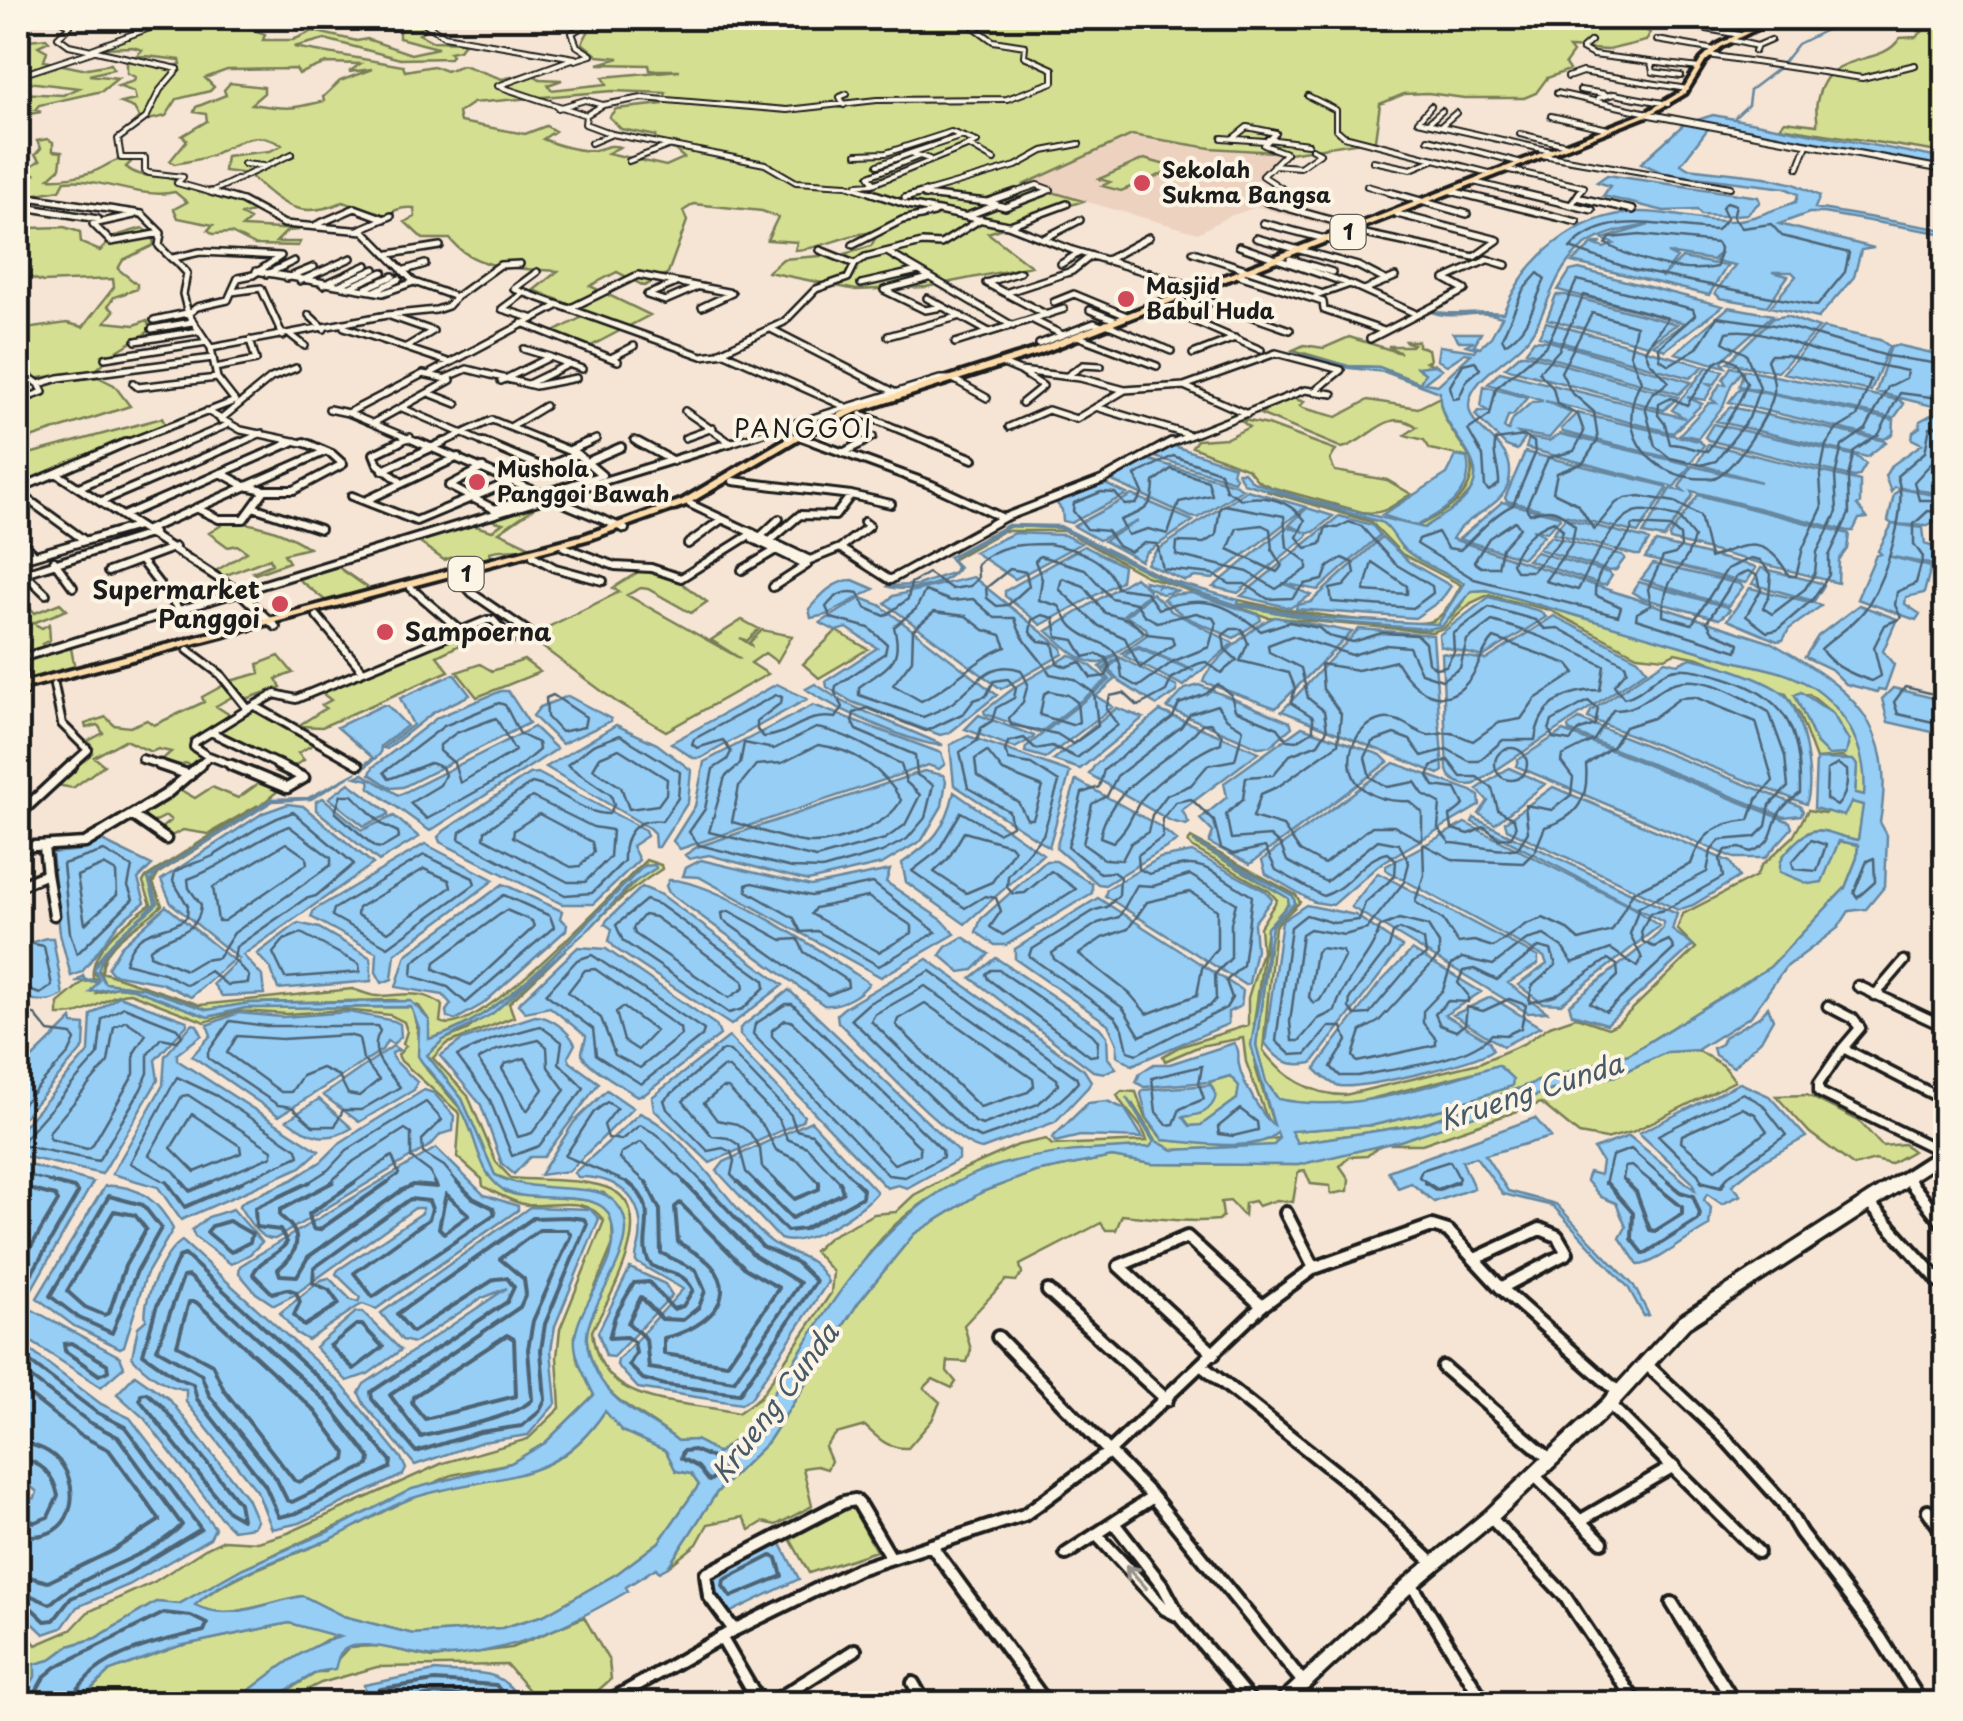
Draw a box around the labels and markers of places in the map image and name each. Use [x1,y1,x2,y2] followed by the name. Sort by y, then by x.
[1162,152,1331,210] place label: Sekolah Sukma Bangsa
[1131,172,1153,194] marker: Sekolah Sukma Bangsa
[1146,268,1275,326] place label: Masjid Babul Huda
[1115,288,1137,310] marker: Masjid Babul Huda
[497,451,670,509] place label: Mushola Panggoi Bawah
[466,471,488,493] marker: Mushola Panggoi Bawah
[93,570,260,637] place label: Supermarket Panggoi
[269,593,291,615] marker: Supermarket Panggoi
[405,612,552,650] place label: Sampoerna
[374,621,396,643] marker: Sampoerna

